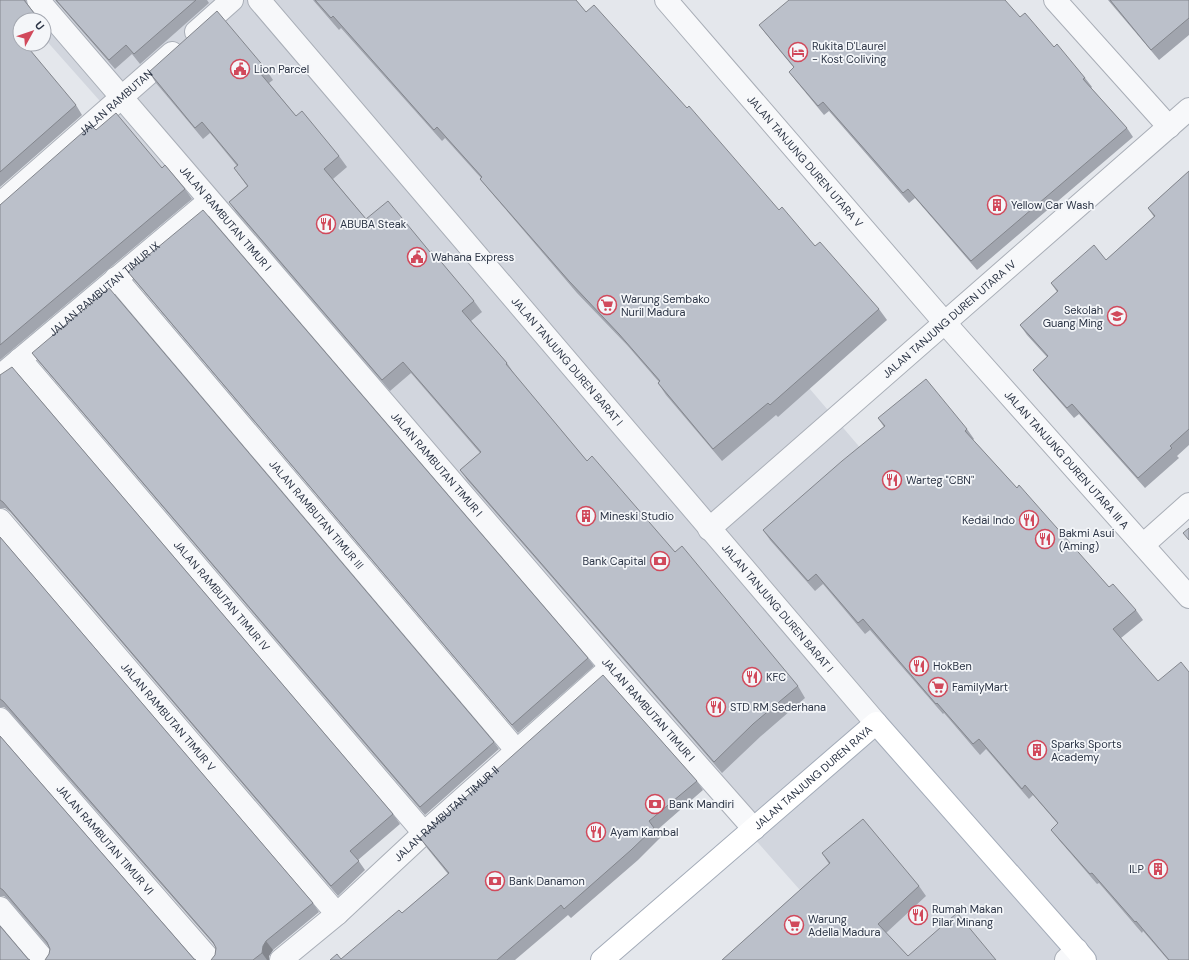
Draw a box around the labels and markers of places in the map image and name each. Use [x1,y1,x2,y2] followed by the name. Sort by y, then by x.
[812,39,886,66] place label: Rukita D'Laurel - Kost Coliving
[787,41,809,63] hotel icon: Rukita D'Laurel - Kost Coliving
[229,58,251,80] public building icon: Lion Parcel
[254,62,309,76] place label: Lion Parcel
[986,194,1008,216] building icon: Yellow Car Wash
[1011,198,1094,212] place label: Yellow Car Wash
[315,213,337,235] restaurant icon: ABUBA Steak
[340,217,407,231] place label: ABUBA Steak
[406,246,428,268] public building icon: Wahana Express
[431,250,514,264] place label: Wahana Express
[621,292,710,319] place label: Warung Sembako Nuril Madura
[596,294,618,316] supermarket icon: Warung Sembako Nuril Madura
[1043,303,1103,330] place label: Sekolah Guang Ming
[1106,305,1128,327] school or university icon: Sekolah Guang Ming
[881,469,903,491] restaurant icon: Warteg "CBN"
[906,473,974,487] place label: Warteg "CBN"
[575,505,597,527] building icon: Mineski Studio
[600,509,674,523] place label: Mineski Studio
[1018,509,1040,531] restaurant icon: Kedai Indo
[962,513,1015,527] place label: Kedai Indo
[1059,526,1114,553] place label: Bakmi Asui (Aming)
[1034,528,1056,550] restaurant icon: Bakmi Asui (Aming)
[649,550,671,572] bank icon: Bank Capital
[582,554,646,568] place label: Bank Capital
[908,655,930,677] restaurant icon: HokBen
[933,659,972,673] place label: HokBen
[741,666,763,688] restaurant icon: KFC
[766,670,786,684] place label: KFC
[927,676,949,698] supermarket icon: FamilyMart
[952,680,1008,694] place label: FamilyMart
[705,696,727,718] restaurant icon: STD RM Sederhana
[730,700,826,714] place label: STD RM Sederhana
[1051,737,1122,764] place label: Sparks Sports Academy
[1026,739,1048,761] building icon: Sparks Sports Academy
[644,793,666,815] bank icon: Bank Mandiri
[669,797,734,811] place label: Bank Mandiri
[585,821,607,843] restaurant icon: Ayam Kambal
[610,825,678,839] place label: Ayam Kambal
[1147,858,1169,880] building icon: ILP
[1129,862,1144,876] place label: ILP
[484,870,506,892] bank icon: Bank Danamon
[509,874,585,888] place label: Bank Danamon
[932,902,1003,929] place label: Rumah Makan Pilar Minang
[907,904,929,926] restaurant icon: Rumah Makan Pilar Minang
[808,912,880,939] place label: Warung Adella Madura
[783,914,805,936] supermarket icon: Warung Adella Madura

